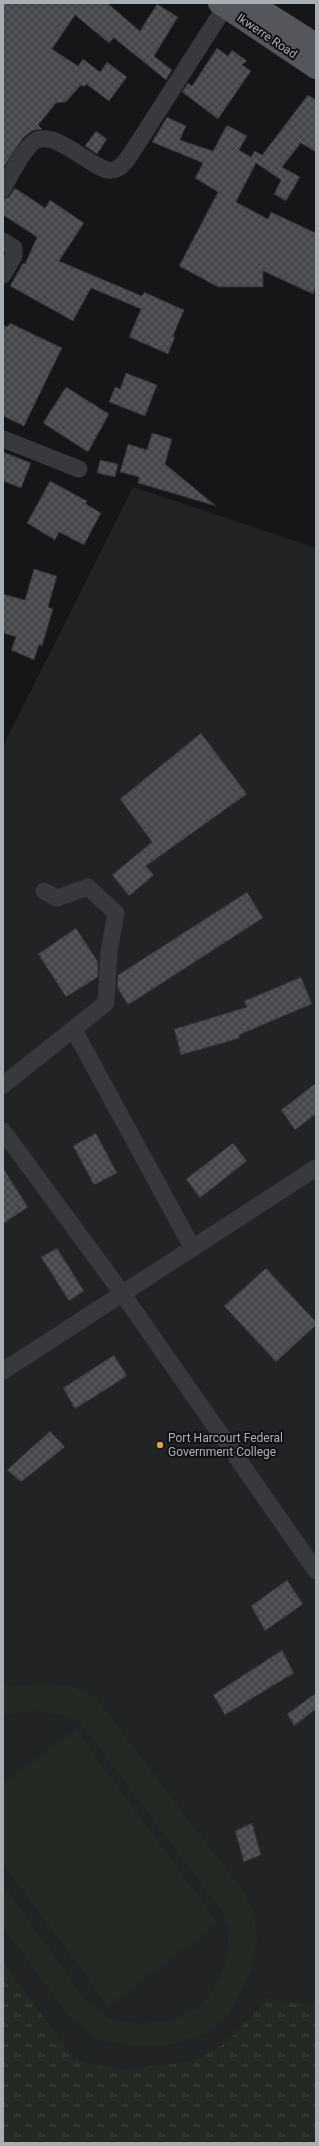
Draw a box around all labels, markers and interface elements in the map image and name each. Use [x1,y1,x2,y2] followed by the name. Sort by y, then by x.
[234,11,300,61] street label: Ikwerre Road
[168,1431,283,1459] place label: Port Harcourt Federal Government College
[155,1440,165,1450] marker: Port Harcourt Federal Government College

